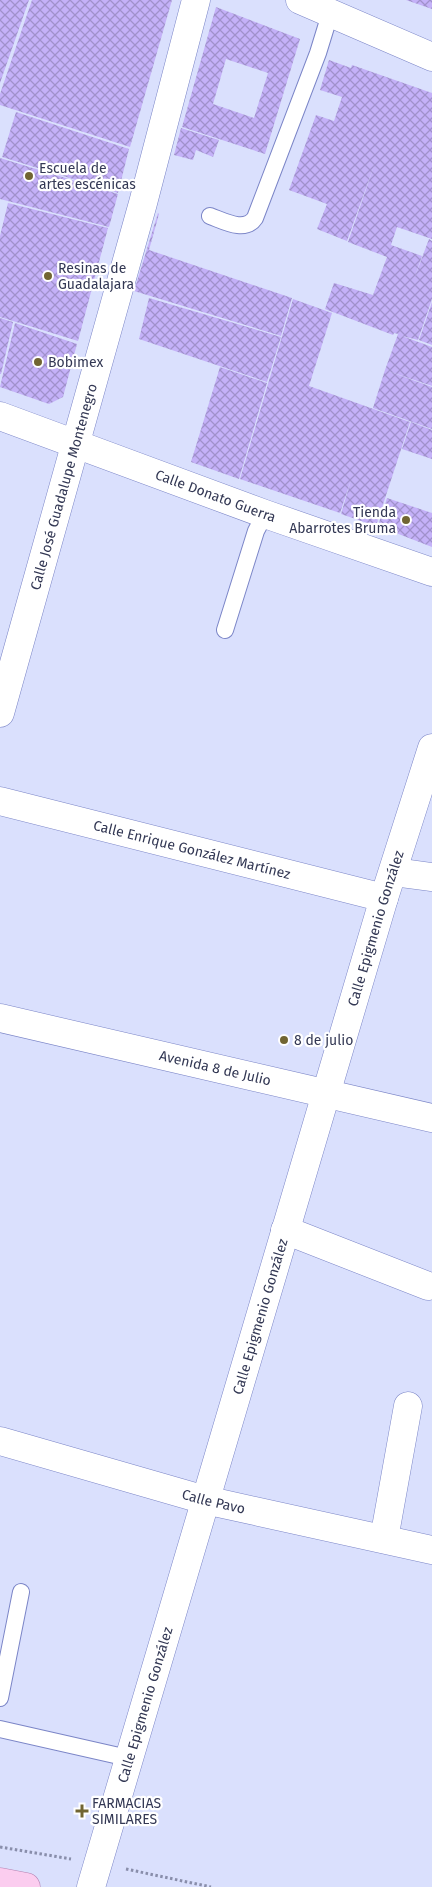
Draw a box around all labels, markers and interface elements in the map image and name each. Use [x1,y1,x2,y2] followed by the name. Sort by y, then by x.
[39,160,136,193] place label: Escuela de artes escénicas
[23,170,35,182] marker: Escuela de artes escénicas
[58,260,134,293] place label: Resinas de Guadalajara
[42,270,54,282] marker: Resinas de Guadalajara
[48,354,103,371] place label: Bobimex
[32,356,44,368] marker: Bobimex
[27,382,101,592] street label: Calle José Guadalupe Montenegro
[153,466,278,526] street label: Calle Donato Guerra
[289,504,396,537] place label: Tienda Abarrotes Bruma
[400,514,412,526] marker: Tienda Abarrotes Bruma
[92,817,292,883] street label: Calle Enrique González Martínez
[344,849,408,1008] street label: Calle Epigmenio González
[294,1032,353,1049] place label: 8 de julio
[278,1034,290,1046] marker: 8 de julio
[158,1047,273,1089] street label: Avenida 8 de Julio
[229,1237,292,1397] street label: Calle Epigmenio González
[180,1486,247,1518] street label: Calle Pavo
[114,1625,177,1785] street label: Calle Epigmenio González
[92,1795,161,1828] place label: FARMACIAS SIMILARES
[76,1805,88,1817] marker: FARMACIAS SIMILARES

